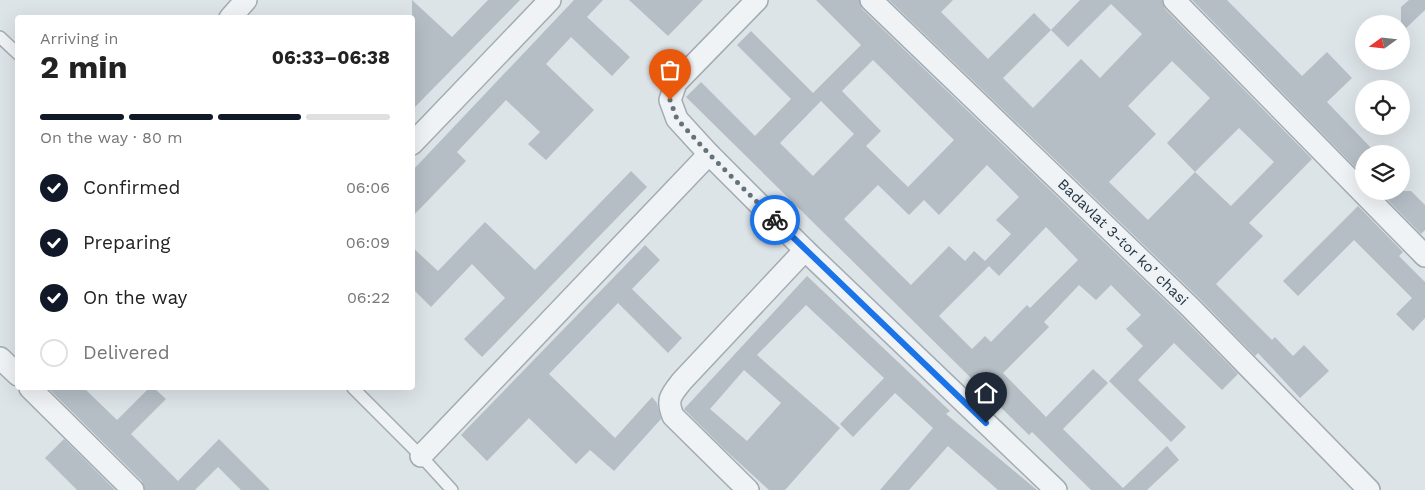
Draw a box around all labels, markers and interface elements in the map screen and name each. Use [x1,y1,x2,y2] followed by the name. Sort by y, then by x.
[1355,15,1410,70] north arrow
[1355,15,1410,200] map controls
[40,29,118,48] text: Arriving in
[272,46,390,69] text: 06:33–06:38
[40,48,128,86] text: 2 min
[649,49,691,100] pin
[656,56,684,84] icon: bag
[1355,80,1410,135] button: locate
[40,128,183,147] text: On the way · 80 m
[1355,145,1410,200] button: layers
[40,174,68,202] icon: check
[1054,175,1192,309] street label: Badavlat 3-tor koʼchasi
[83,176,180,199] text: Confirmed
[346,178,390,197] text: 06:06
[750,195,800,245] courier
[761,206,789,234] icon: bike
[40,229,68,257] icon: check
[83,231,170,254] text: Preparing
[346,233,390,252] text: 06:09
[40,284,68,312] icon: check
[83,286,187,309] text: On the way
[347,288,390,307] text: 06:22
[83,341,170,364] text: Delivered
[965,372,1007,423] pin
[972,379,1000,407] icon: home

